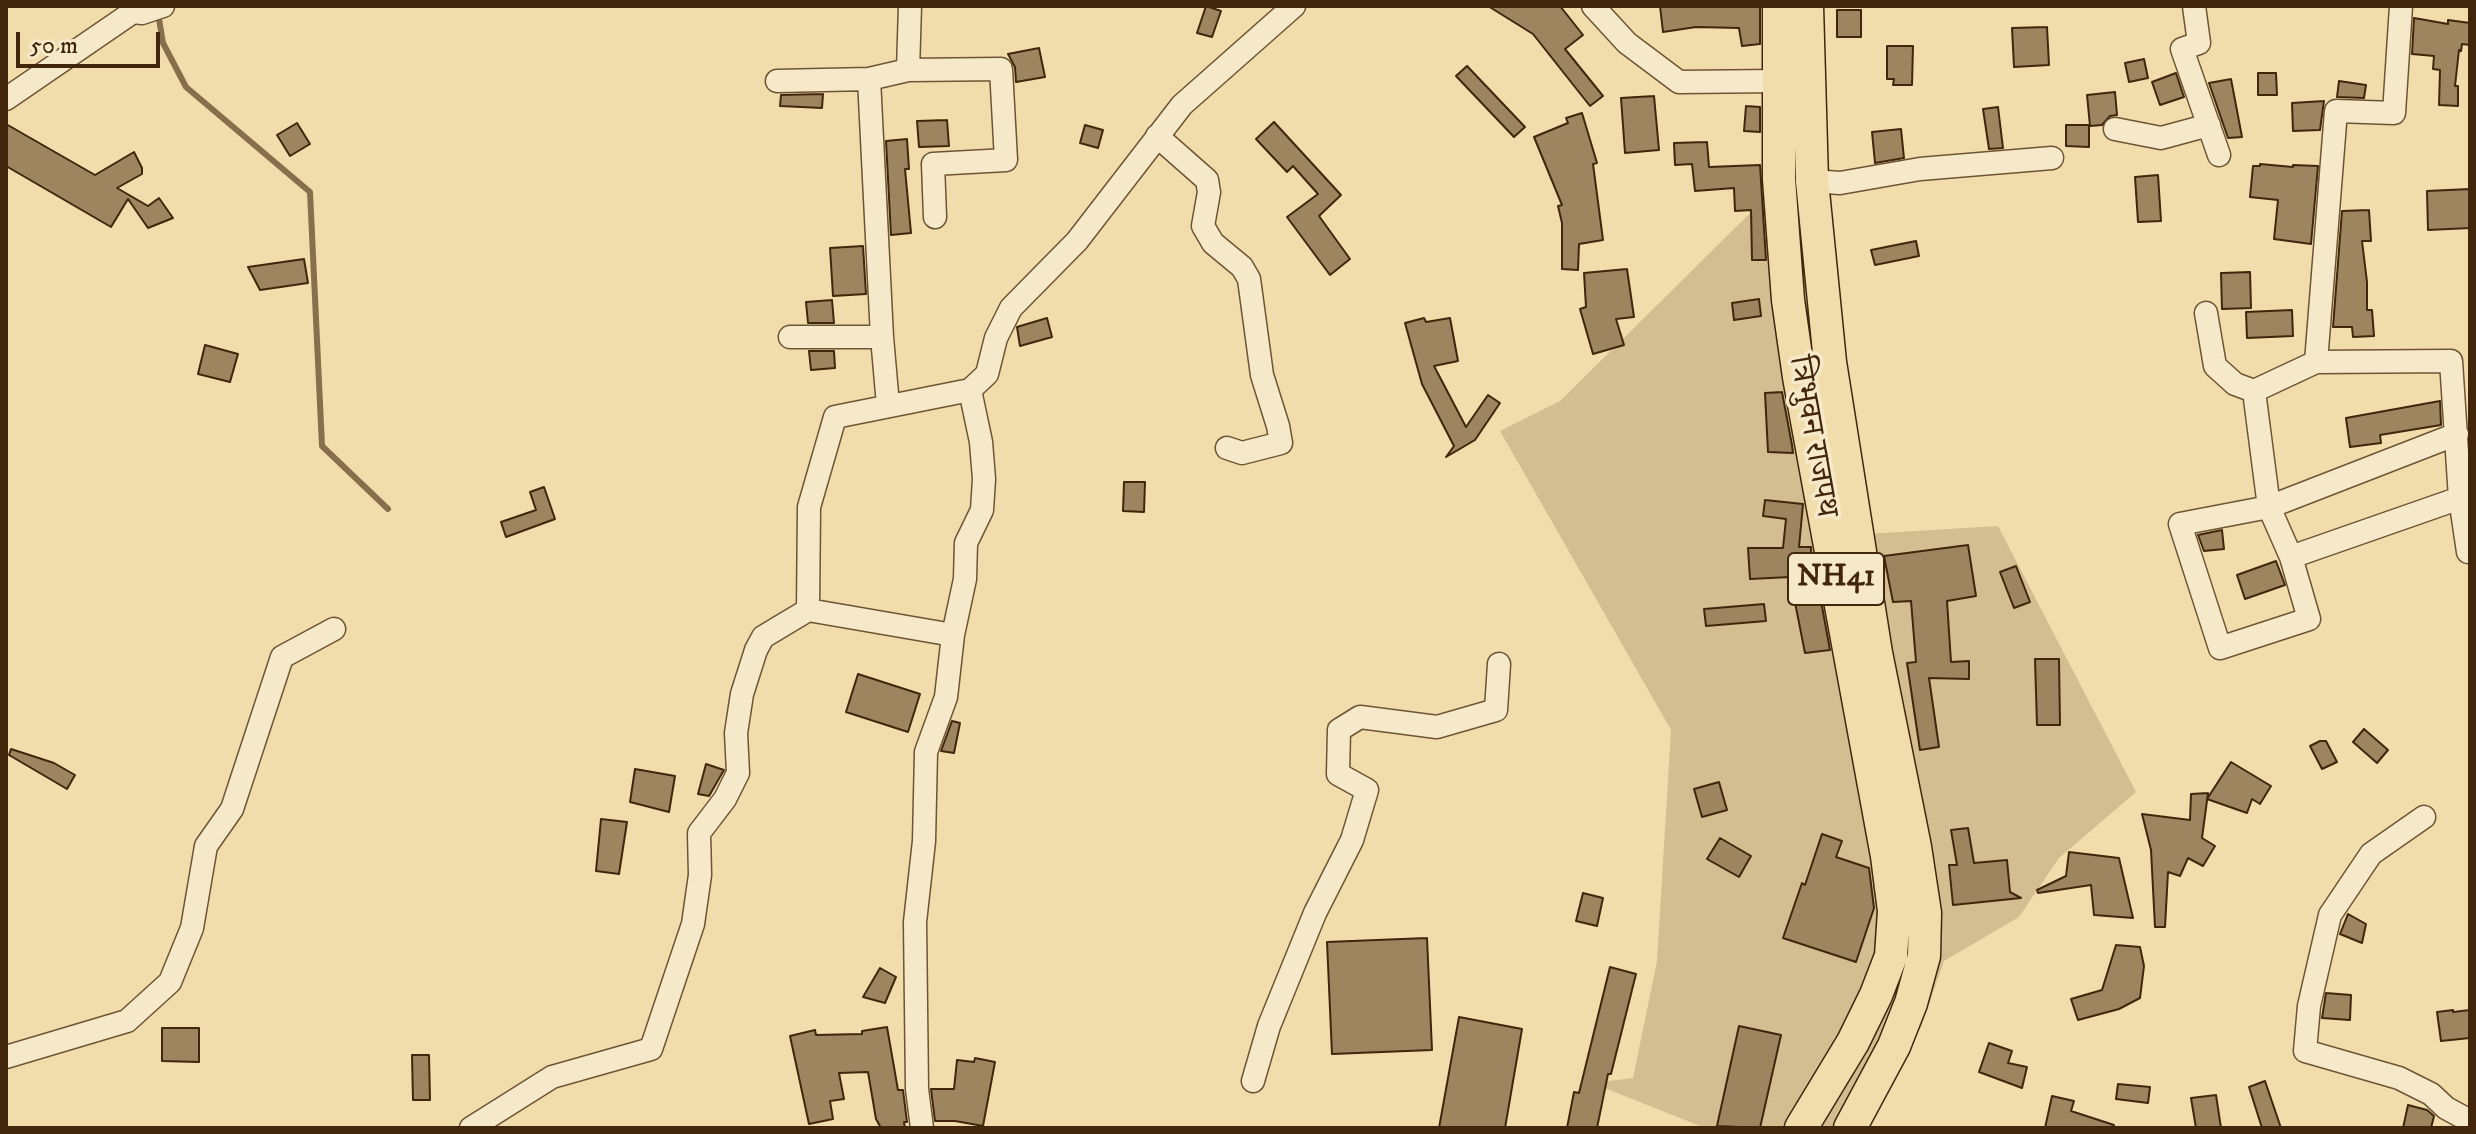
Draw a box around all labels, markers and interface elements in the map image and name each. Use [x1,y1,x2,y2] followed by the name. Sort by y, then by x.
[20,16,164,66] scale bar
[30,31,78,61] text: 50 m
[1778,353,1844,521] street label: त्रिभुवन राजपथ
[1788,553,1884,605] road number: NH41

